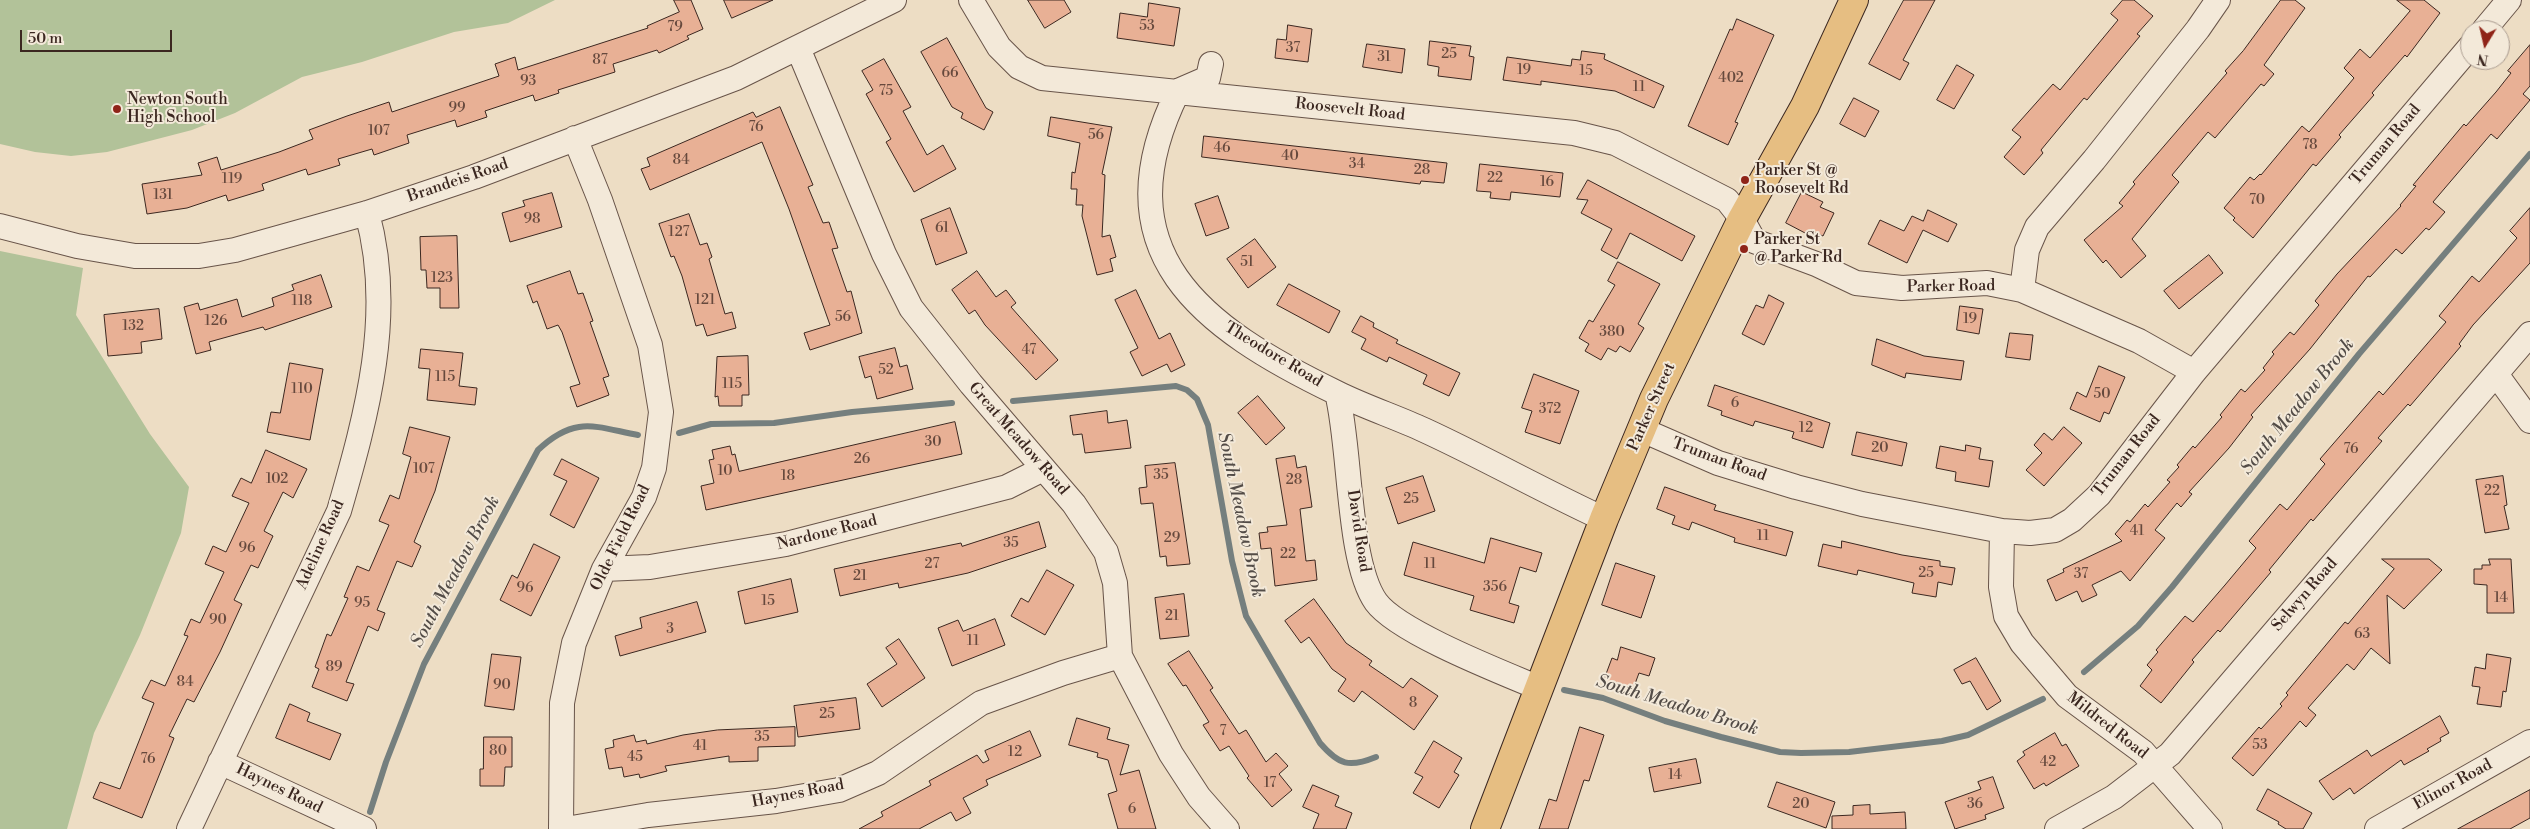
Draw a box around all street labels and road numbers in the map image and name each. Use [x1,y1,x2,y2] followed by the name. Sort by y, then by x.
[1294,95,1406,125] street label: Roosevelt Road
[2347,101,2425,189] street label: Truman Road
[405,155,511,207] street label: Brandeis Road
[1907,277,1995,297] street label: Parker Road
[1221,318,1325,392] street label: Theodore Road
[1624,360,1680,454] street label: Parker Street
[964,379,1072,499] street label: Great Meadow Road
[2089,411,2165,501] street label: Truman Road
[1669,434,1769,486] street label: Truman Road
[587,482,655,594] street label: Olde Field Road
[1342,488,1374,574] street label: David Road
[293,497,349,593] street label: Adeline Road
[775,511,879,555] street label: Nardone Road
[2268,554,2342,636] street label: Selwyn Road
[2063,688,2151,764] street label: Mildred Road
[2410,756,2496,814] street label: Elinor Road
[233,760,325,818] street label: Haynes Road
[750,776,846,812] street label: Haynes Road

